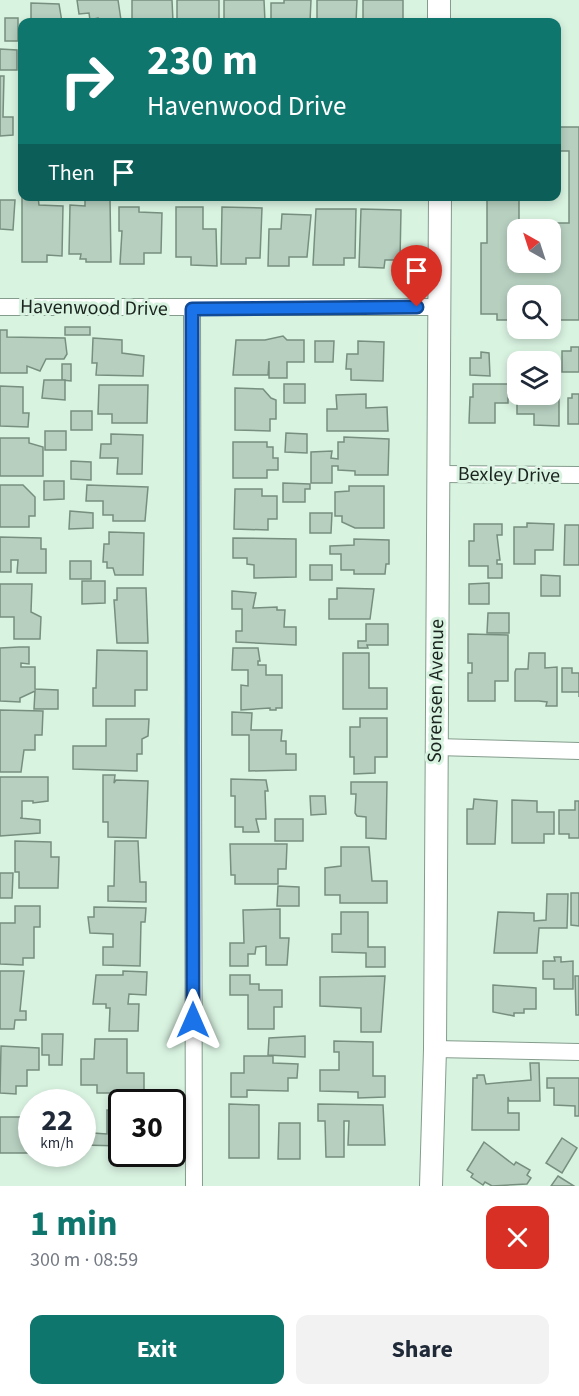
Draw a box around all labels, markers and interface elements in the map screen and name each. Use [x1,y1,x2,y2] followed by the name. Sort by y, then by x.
[147,31,258,91] text: 230 m
[48,42,126,120] icon: right
[147,87,346,126] text: Havenwood Drive
[107,156,140,189] icon: arrive
[48,157,95,189] text: Then
[507,219,561,273] north arrow
[507,219,561,405] map controls
[391,245,442,307] pin
[400,254,433,287] icon: arrive
[507,285,561,339] button: search
[20,293,168,323] street label: Havenwood Drive
[507,351,561,405] button: layers
[458,460,560,490] street label: Bexley Drive
[421,619,451,763] street label: Sorensen Avenue
[161,988,225,1052] position arrow
[108,1089,186,1167] speed limit sign: 30
[41,1099,73,1142] text: 22
[40,1133,74,1154] text: km/h
[30,1198,118,1249] text: 1 min
[486,1206,549,1269] button: close
[30,1246,138,1274] text: 300 m · 08:59
[30,1315,284,1384] button: Exit
[296,1315,549,1384] button: Share

